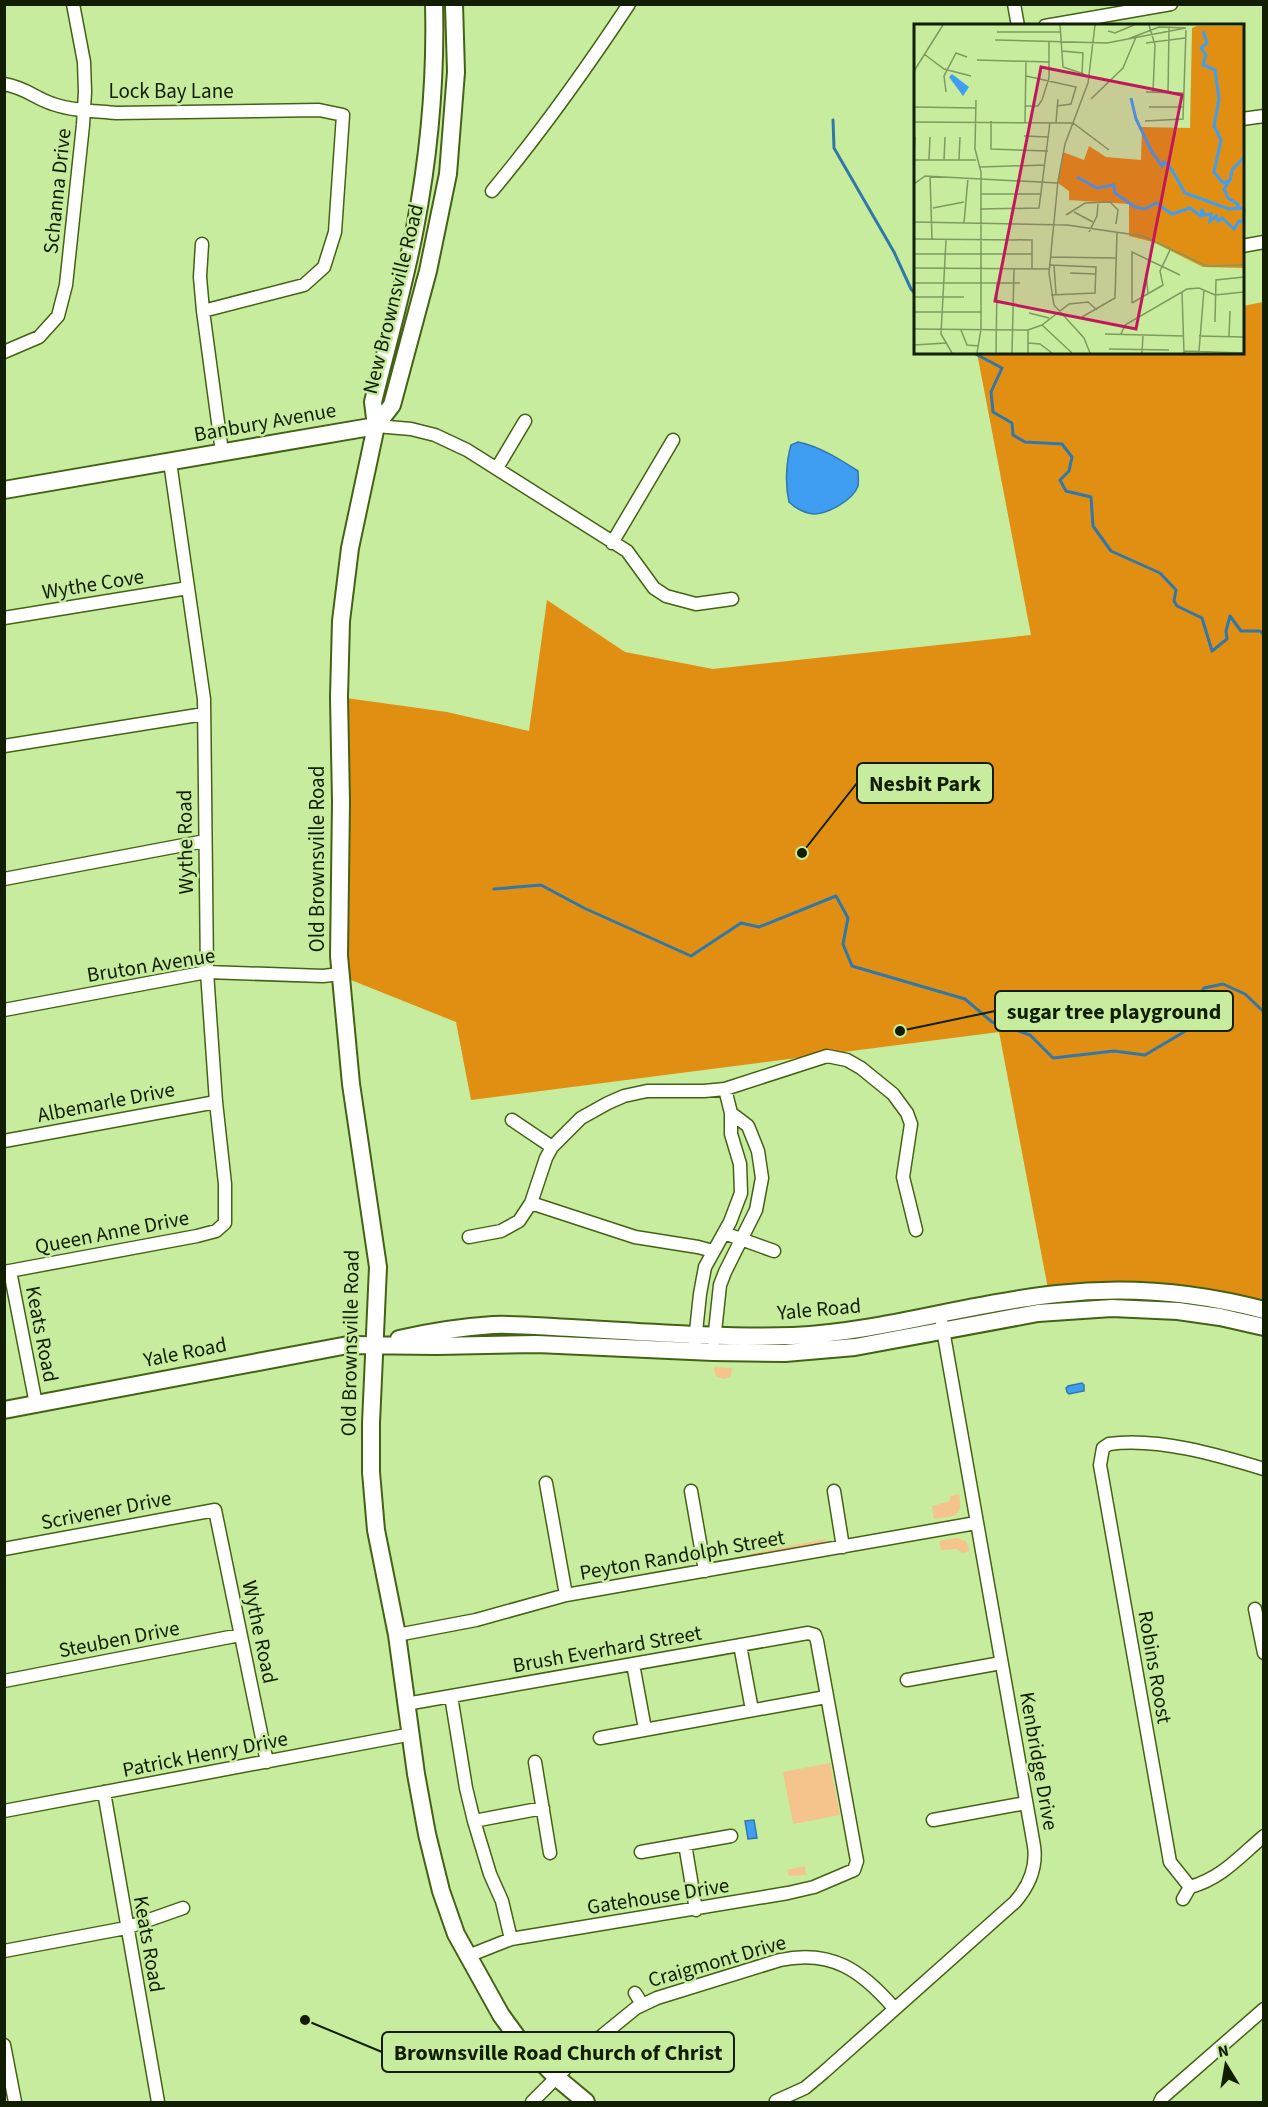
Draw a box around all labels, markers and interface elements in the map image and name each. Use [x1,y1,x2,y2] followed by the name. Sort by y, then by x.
[914,24,1244,354] inset map
[108,76,234,106] street label: Lock Bay Lane
[35,127,79,255] street label: Schanna Drive
[355,201,431,397] street label: New Brownsville Road
[191,395,339,449] street label: Banbury Avenue
[40,561,146,607] street label: Wythe Cove
[857,763,993,803] callout: Nesbit Park
[302,766,332,952] street label: Old Brownsville Road
[869,768,981,800] text: Nesbit Park
[169,789,201,895] street label: Wythe Road
[85,940,217,990] street label: Bruton Avenue
[995,991,1233,1031] callout: sugar tree playground
[1007,996,1221,1028] text: sugar tree playground
[35,1074,177,1130] street label: Albemarle Drive
[32,1202,192,1262] street label: Queen Anne Drive
[333,1249,367,1437] street label: Old Brownsville Road
[18,1283,66,1385] street label: Keats Road
[775,1290,862,1328] street label: Yale Road
[140,1329,229,1375] street label: Yale Road
[38,1483,174,1537] street label: Scrivener Drive
[577,1522,787,1588] street label: Peyton Randolph Street
[234,1578,286,1686] street label: Wythe Road
[1130,1608,1180,1726] street label: Robins Roost
[56,1613,182,1665] street label: Steuben Drive
[510,1618,704,1680] street label: Brush Everhard Street
[1012,1689,1066,1833] street label: Kenbridge Drive
[120,1723,290,1785] street label: Patrick Henry Drive
[585,1870,731,1922] street label: Gatehouse Drive
[126,1893,172,1995] street label: Keats Road
[645,1927,789,1995] street label: Craigmont Drive
[382,2032,734,2072] callout: Brownsville Road Church of Christ
[1196,2035,1256,2095] north arrow
[394,2037,723,2069] text: Brownsville Road Church of Christ
[1216,2039,1231,2063] text: N

